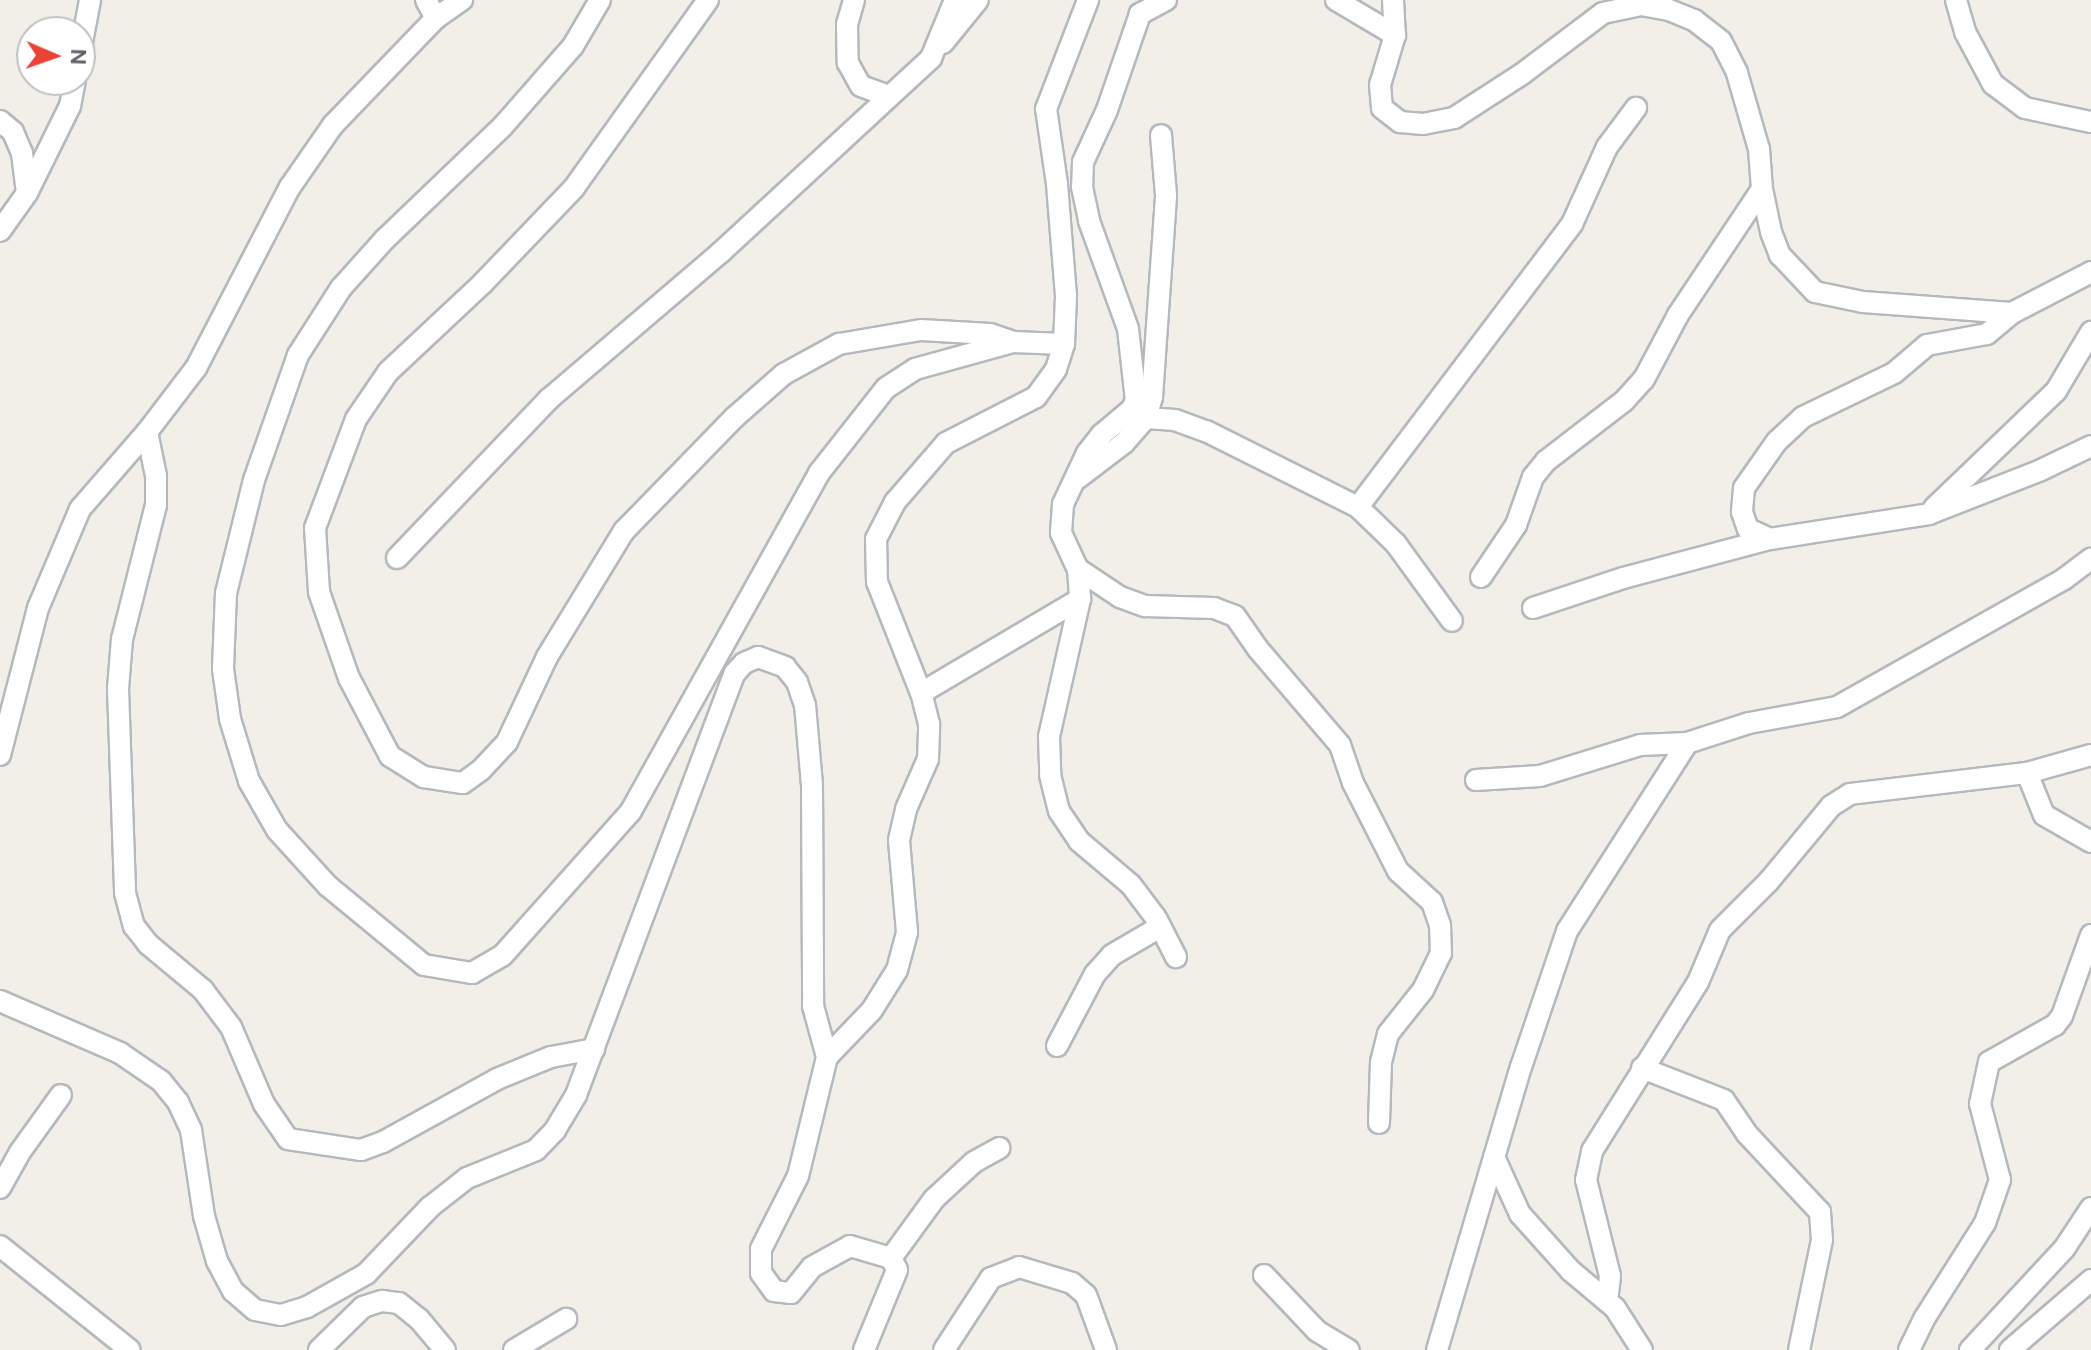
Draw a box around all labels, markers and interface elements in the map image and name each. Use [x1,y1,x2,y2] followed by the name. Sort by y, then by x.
[16,16,96,96] north arrow
[64,48,93,65] text: N

